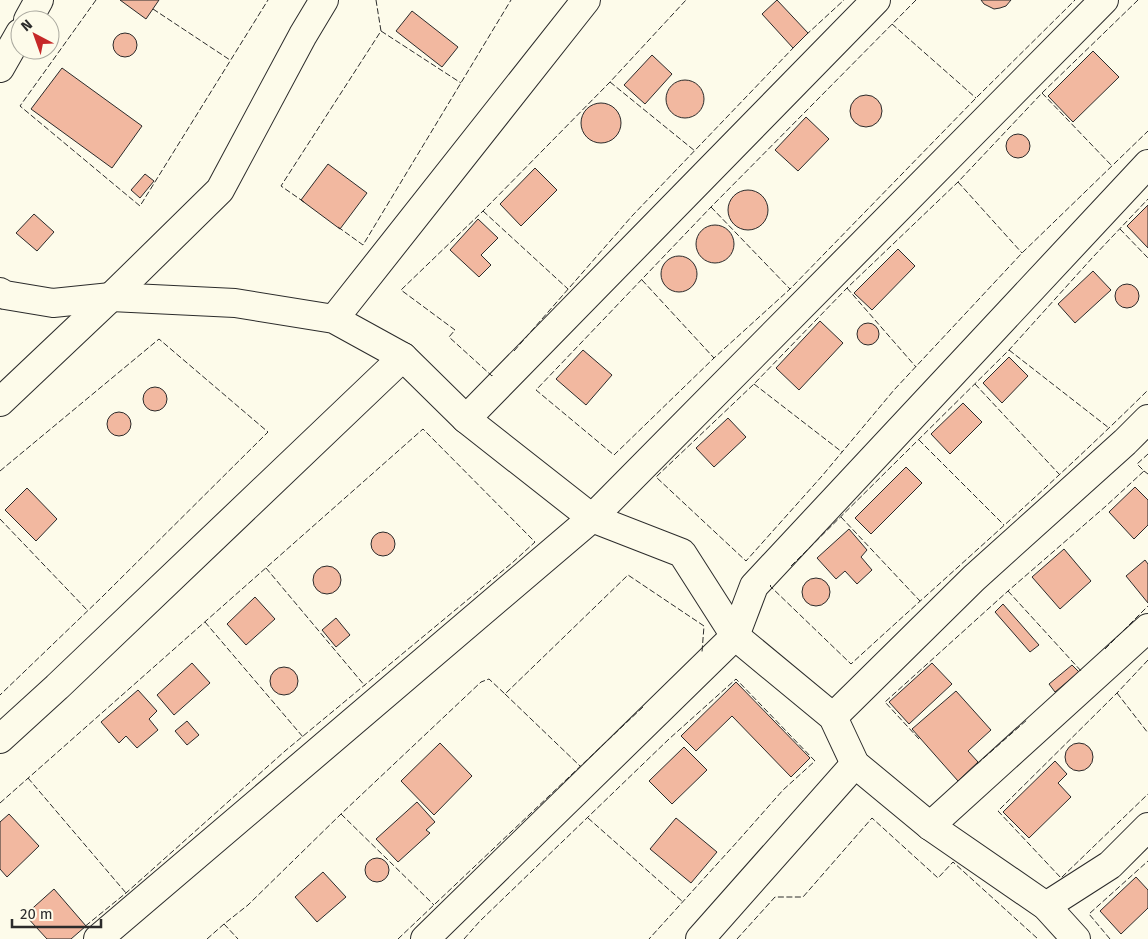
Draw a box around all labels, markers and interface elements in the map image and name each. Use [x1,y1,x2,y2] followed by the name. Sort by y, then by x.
[10,10,60,60] north arrow
[18,16,36,35] text: N
[12,896,101,928] scale bar
[20,905,53,923] text: 20 m

